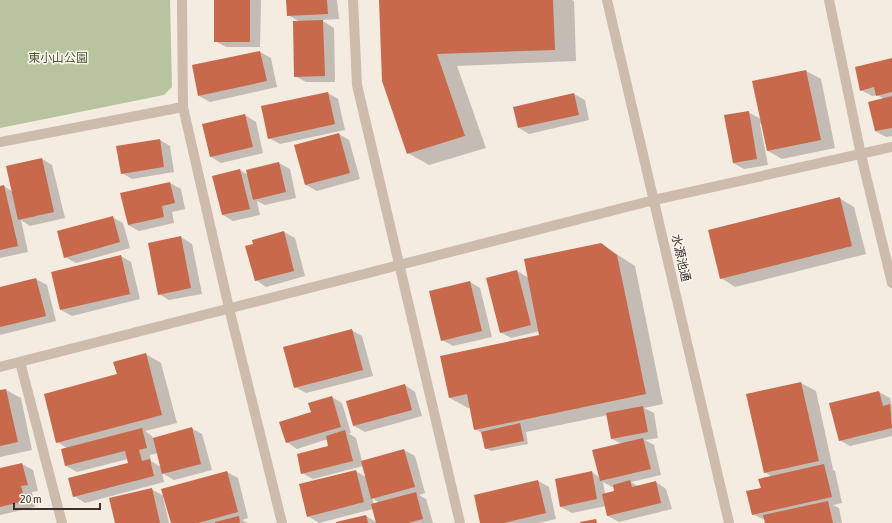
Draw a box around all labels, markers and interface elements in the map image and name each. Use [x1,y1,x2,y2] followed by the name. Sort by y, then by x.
[28,51,88,65] park label: 東小山公園
[669,233,693,283] street label: 水源池通
[14,485,100,511] scale bar
[20,492,42,506] text: 20 m

